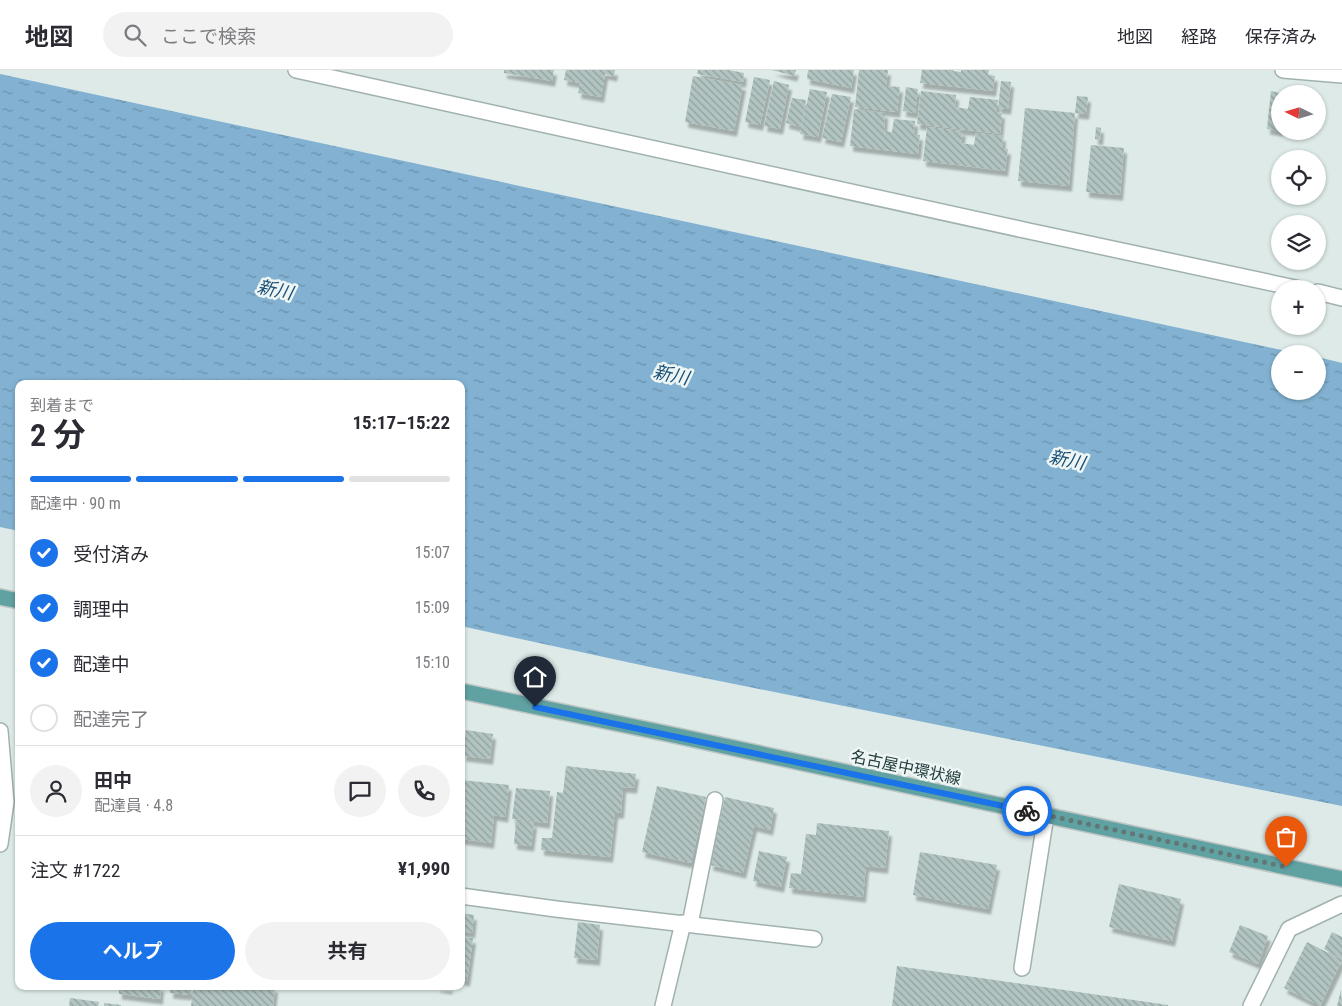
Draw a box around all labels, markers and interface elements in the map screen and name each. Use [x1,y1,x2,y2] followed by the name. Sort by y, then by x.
[103,12,453,57] search box
[121,21,149,49] icon: search
[25,23,73,51] text: 地図
[161,25,256,48] text: ここで検索
[1117,26,1153,47] text: 地図
[1181,26,1217,47] text: 経路
[1245,26,1317,47] text: 保存済み
[1271,85,1326,140] north arrow
[1271,85,1326,400] map controls
[1271,150,1326,205] button: locate
[1271,215,1326,270] button: layers
[255,275,297,304] water label: 新川
[1271,280,1326,335] button: +
[1271,345,1326,400] button: −
[651,360,693,389] water label: 新川
[30,396,94,415] text: 到着まで
[352,411,450,434] text: 15:17–15:22
[30,416,86,454] text: 2 分
[1047,445,1089,474] water label: 新川
[30,494,121,513] text: 配達中 · 90 m
[30,539,58,567] icon: check
[73,543,149,566] text: 受付済み
[415,543,450,562] text: 15:07
[30,594,58,622] icon: check
[73,598,130,621] text: 調理中
[415,598,450,617] text: 15:09
[30,649,58,677] icon: check
[73,653,130,676] text: 配達中
[415,653,450,672] text: 15:10
[514,656,556,707] pin
[521,663,549,691] icon: home
[73,708,149,731] text: 配達完了
[849,747,963,788] street label: 名古屋中環状線
[30,765,82,817] button: person
[334,765,386,817] button: chat
[398,765,450,817] button: phone
[94,769,132,792] text: 田中
[1002,786,1052,836] courier
[94,796,173,815] text: 配達員 · 4.8
[1013,797,1041,825] icon: bike
[1265,816,1307,867] pin
[1272,823,1300,851] icon: bag
[398,857,450,880] text: ¥1,990
[30,859,120,882] text: 注文 #1722
[30,922,235,980] button: ヘルプ
[245,922,450,980] button: 共有

